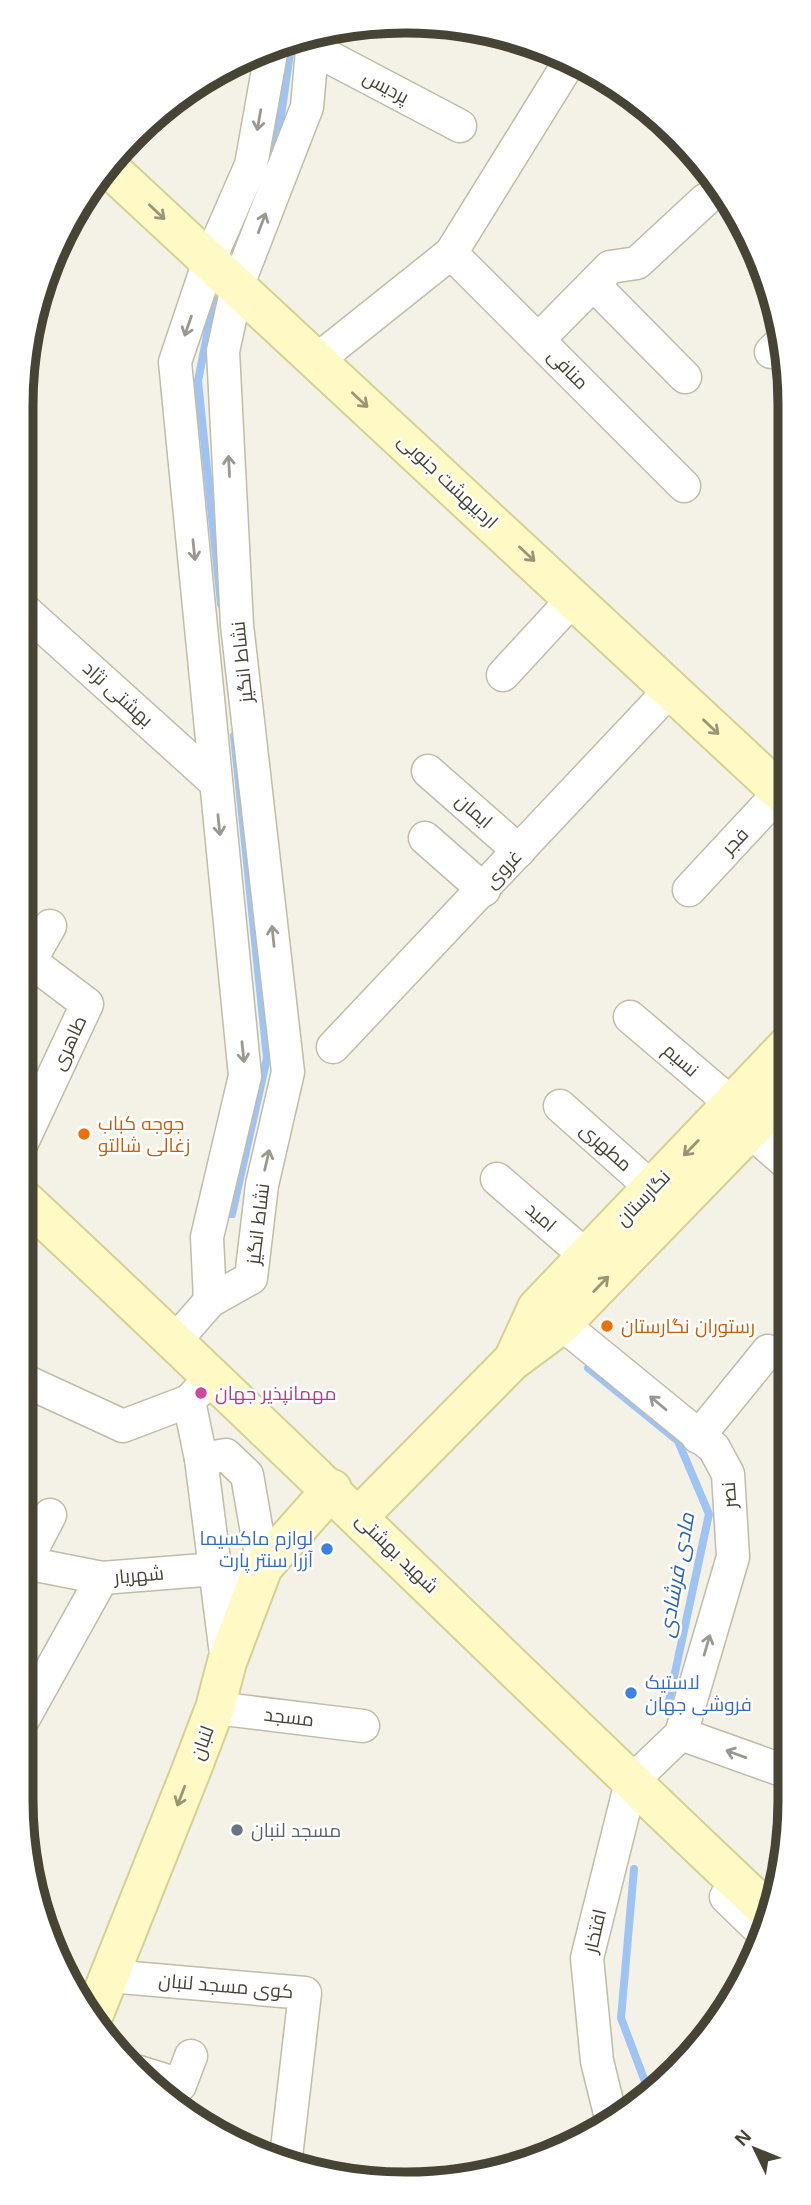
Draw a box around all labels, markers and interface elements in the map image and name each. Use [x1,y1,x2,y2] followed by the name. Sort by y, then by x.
[359,66,412,109] street label: پردیس
[252,108,265,131] one-way arrow
[148,204,165,221] one-way arrow
[257,213,270,235] one-way arrow
[180,314,193,336] one-way arrow
[543,345,592,394] street label: منافی
[351,392,369,408] one-way arrow
[393,429,502,533] street label: اردیبهشت جنوبی
[222,454,235,477] one-way arrow
[188,538,201,561] one-way arrow
[518,546,535,563] one-way arrow
[227,620,258,705] street label: نشاط انگیز
[78,657,157,732] street label: بهشتی نژاد
[702,718,719,735] one-way arrow
[451,790,496,833] street label: ایمان
[213,814,226,836] one-way arrow
[717,823,753,860] street label: فجر
[480,846,527,893] street label: غروی
[266,925,279,948] one-way arrow
[47,1012,92,1074] street label: طاهری
[657,1039,703,1083] street label: نسیم
[237,1040,250,1063] one-way arrow
[98,1113,190,1157] place label: جوجه کباب زغالی شالتو
[575,1119,636,1176] street label: مطهری
[76,1126,92,1142] marker: جوجه کباب زغالی شالتو
[682,1139,699,1156] one-way arrow
[261,1149,275,1172] one-way arrow
[612,1166,675,1231] street label: نگارستان
[242,1182,274,1267] street label: نشاط انگیز
[522,1198,560,1236] street label: امید
[592,1276,609,1293] one-way arrow
[621,1316,755,1338] place label: رستوران نگارستان
[599,1318,615,1334] marker: رستوران نگارستان
[215,1383,336,1405] place label: مهمانپذیر جهان
[193,1385,209,1401] marker: مهمانپذیر جهان
[649,1396,667,1411] one-way arrow
[718,1481,741,1510] street label: نصر
[351,1509,442,1598] street label: شهید بهشتی
[654,1510,700,1639] water label: مادی فرشادی
[199,1528,313,1573] place label: لوازم ماکسیما آزرا سنتر پارت
[319,1541,335,1557] marker: لوازم ماکسیما آزرا سنتر پارت
[112,1562,165,1589] street label: شهریار
[702,1634,715,1656] one-way arrow
[645,1672,752,1716] place label: لاستیک فروشی جهان
[623,1685,639,1701] marker: لاستیک فروشی جهان
[263,1704,315,1730] street label: مسجد
[186,1723,219,1763] street label: لنبان
[725,1747,747,1759] one-way arrow
[174,1785,187,1807] one-way arrow
[251,1820,341,1842] place label: مسجد لنبان
[229,1822,245,1838] marker: مسجد لنبان
[580,1907,611,1956] street label: افتخار
[158,1970,294,2003] street label: کوی مسجد لنبان
[720,2114,790,2184] north arrow
[731,2126,755,2150] text: N

